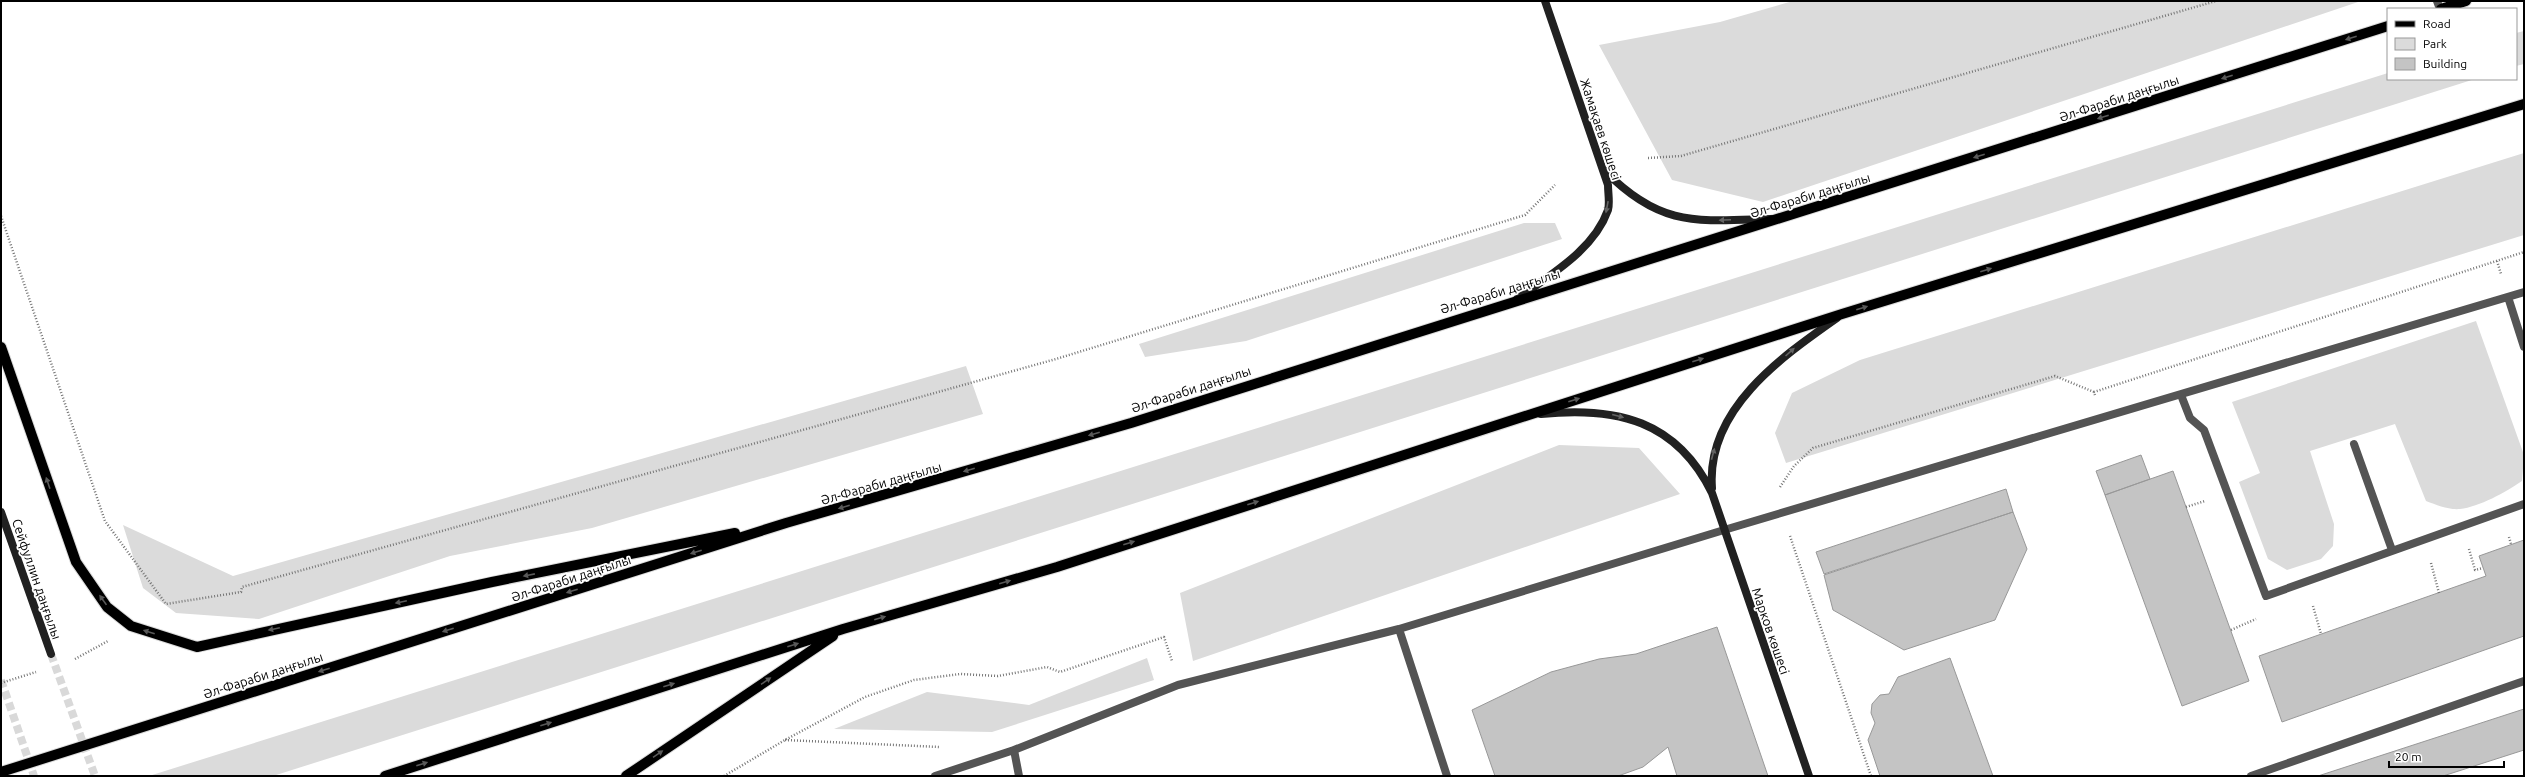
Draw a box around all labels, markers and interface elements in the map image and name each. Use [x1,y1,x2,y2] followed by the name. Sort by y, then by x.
[2387,8,2517,80] legend
[2423,17,2451,30] text: Road
[2345,35,2357,41] one-way arrow
[2423,37,2447,50] text: Park
[2423,57,2467,70] text: Building
[2057,72,2181,124] street label: Әл-Фараби даңғылы
[2221,74,2233,80] one-way arrow
[1578,76,1624,182] street label: Жамақаев көшесі
[2097,114,2109,120] one-way arrow
[1973,153,1985,159] one-way arrow
[1748,170,1872,220] street label: Әл-Фараби даңғылы
[1604,201,1610,214] one-way arrow
[1718,217,1731,223] one-way arrow
[1438,266,1562,316] street label: Әл-Фараби даңғылы
[1980,267,1992,273] one-way arrow
[1856,305,1868,311] one-way arrow
[1785,348,1795,357] one-way arrow
[1692,357,1704,363] one-way arrow
[1129,363,1253,415] street label: Әл-Фараби даңғылы
[1568,397,1580,403] one-way arrow
[1611,414,1624,420] one-way arrow
[1087,431,1099,437] one-way arrow
[1710,448,1716,460] one-way arrow
[819,459,943,507] street label: Әл-Фараби даңғылы
[963,468,975,474] one-way arrow
[45,477,51,489] one-way arrow
[1247,500,1259,506] one-way arrow
[838,504,850,510] one-way arrow
[10,517,64,641] street label: Сейфуллин даңғылы
[1123,540,1135,546] one-way arrow
[689,549,701,555] one-way arrow
[509,552,633,604] street label: Әл-Фараби даңғылы
[522,572,535,578] one-way arrow
[999,579,1011,585] one-way arrow
[1750,586,1792,676] street label: Марков көшесі
[566,588,578,594] one-way arrow
[99,595,107,605] one-way arrow
[395,599,407,605] one-way arrow
[874,615,886,621] one-way arrow
[268,626,280,632] one-way arrow
[442,627,454,633] one-way arrow
[142,629,154,635] one-way arrow
[787,642,799,648] one-way arrow
[201,649,325,701] street label: Әл-Фараби даңғылы
[318,667,330,673] one-way arrow
[761,677,771,685] one-way arrow
[664,682,676,688] one-way arrow
[540,721,552,727] one-way arrow
[2389,743,2504,769] scale bar
[653,750,664,758] one-way arrow
[2395,750,2422,763] text: 20 m
[416,761,428,767] one-way arrow

